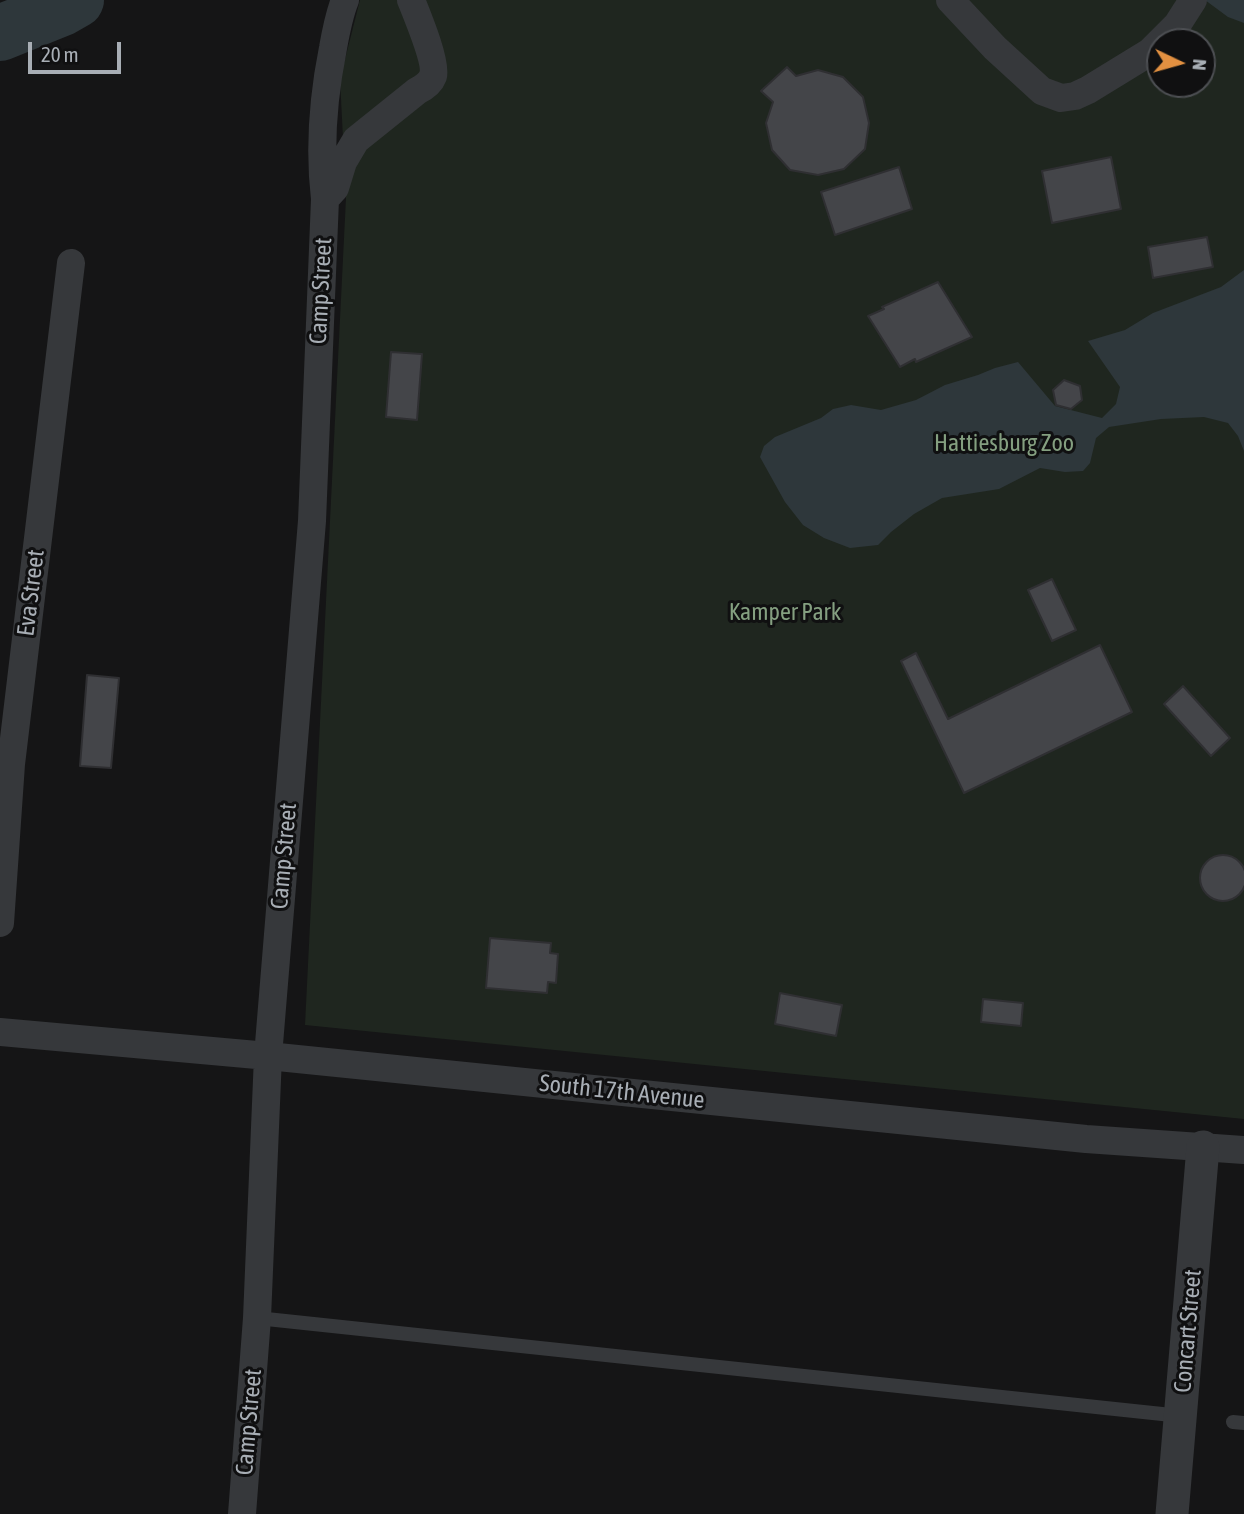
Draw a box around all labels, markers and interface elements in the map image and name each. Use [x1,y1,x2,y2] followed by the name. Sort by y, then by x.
[32,28,124,72] scale bar
[1146,28,1216,98] north arrow
[41,42,79,66] text: 20 m
[1188,58,1211,71] text: N
[304,237,338,345] street label: Camp Street
[934,429,1074,457] park label: Hattiesburg Zoo
[11,548,51,638] street label: Eva Street
[729,598,841,626] park label: Kamper Park
[265,802,303,910] street label: Camp Street
[538,1069,706,1115] street label: South 17th Avenue
[1168,1268,1208,1394] street label: Concart Street
[230,1368,268,1476] street label: Camp Street

